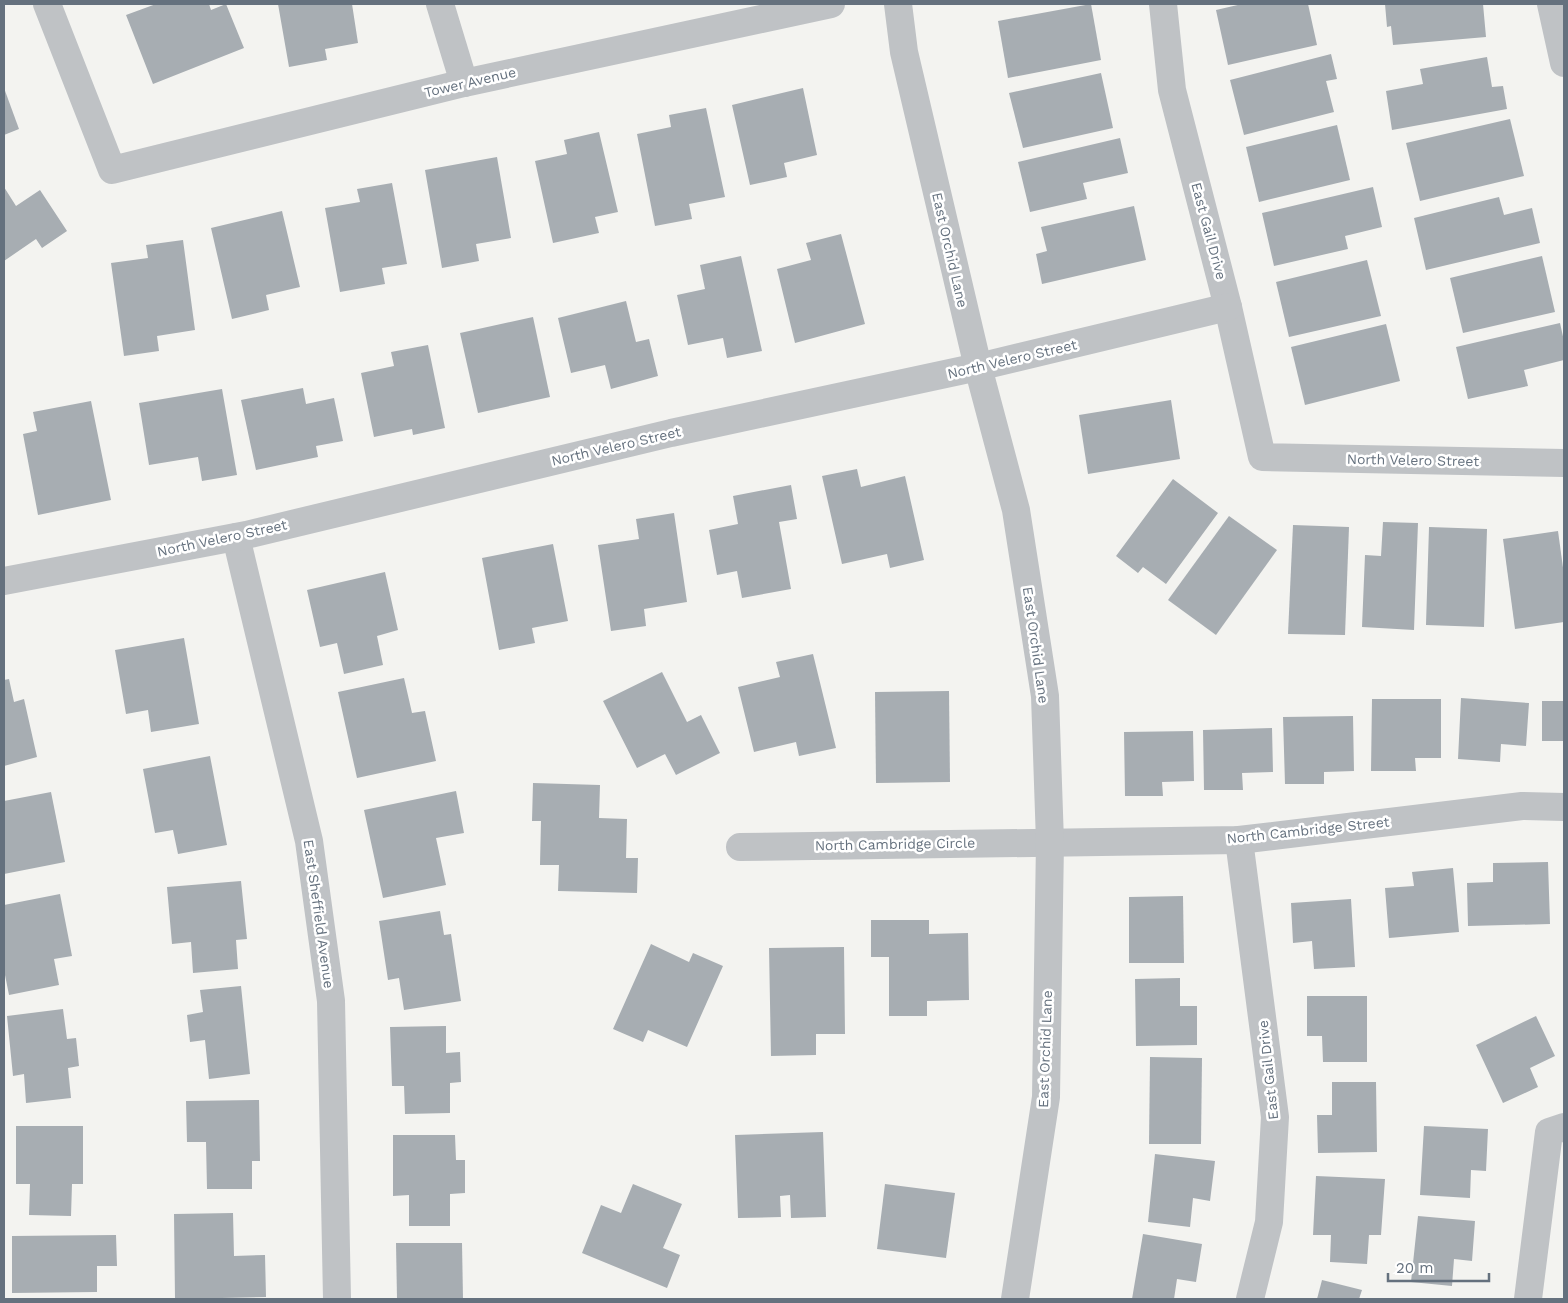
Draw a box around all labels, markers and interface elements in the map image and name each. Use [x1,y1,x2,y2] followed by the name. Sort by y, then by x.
[423,64,517,100] street label: Tower Avenue
[1188,181,1230,281] street label: East Gail Drive
[929,191,971,309] street label: East Orchid Lane
[946,336,1078,382] street label: North Velero Street
[550,423,682,469] street label: North Velero Street
[1347,451,1479,469] street label: North Velero Street
[156,516,289,560] street label: North Velero Street
[1020,586,1052,704] street label: East Orchid Lane
[1226,813,1390,846] street label: North Cambridge Street
[815,835,975,853] street label: North Cambridge Circle
[301,839,337,989] street label: East Sheffield Avenue
[1035,990,1055,1108] street label: East Orchid Lane
[1255,1019,1281,1121] street label: East Gail Drive
[1388,1250,1489,1282] scale bar
[1396,1259,1434,1277] text: 20 m

